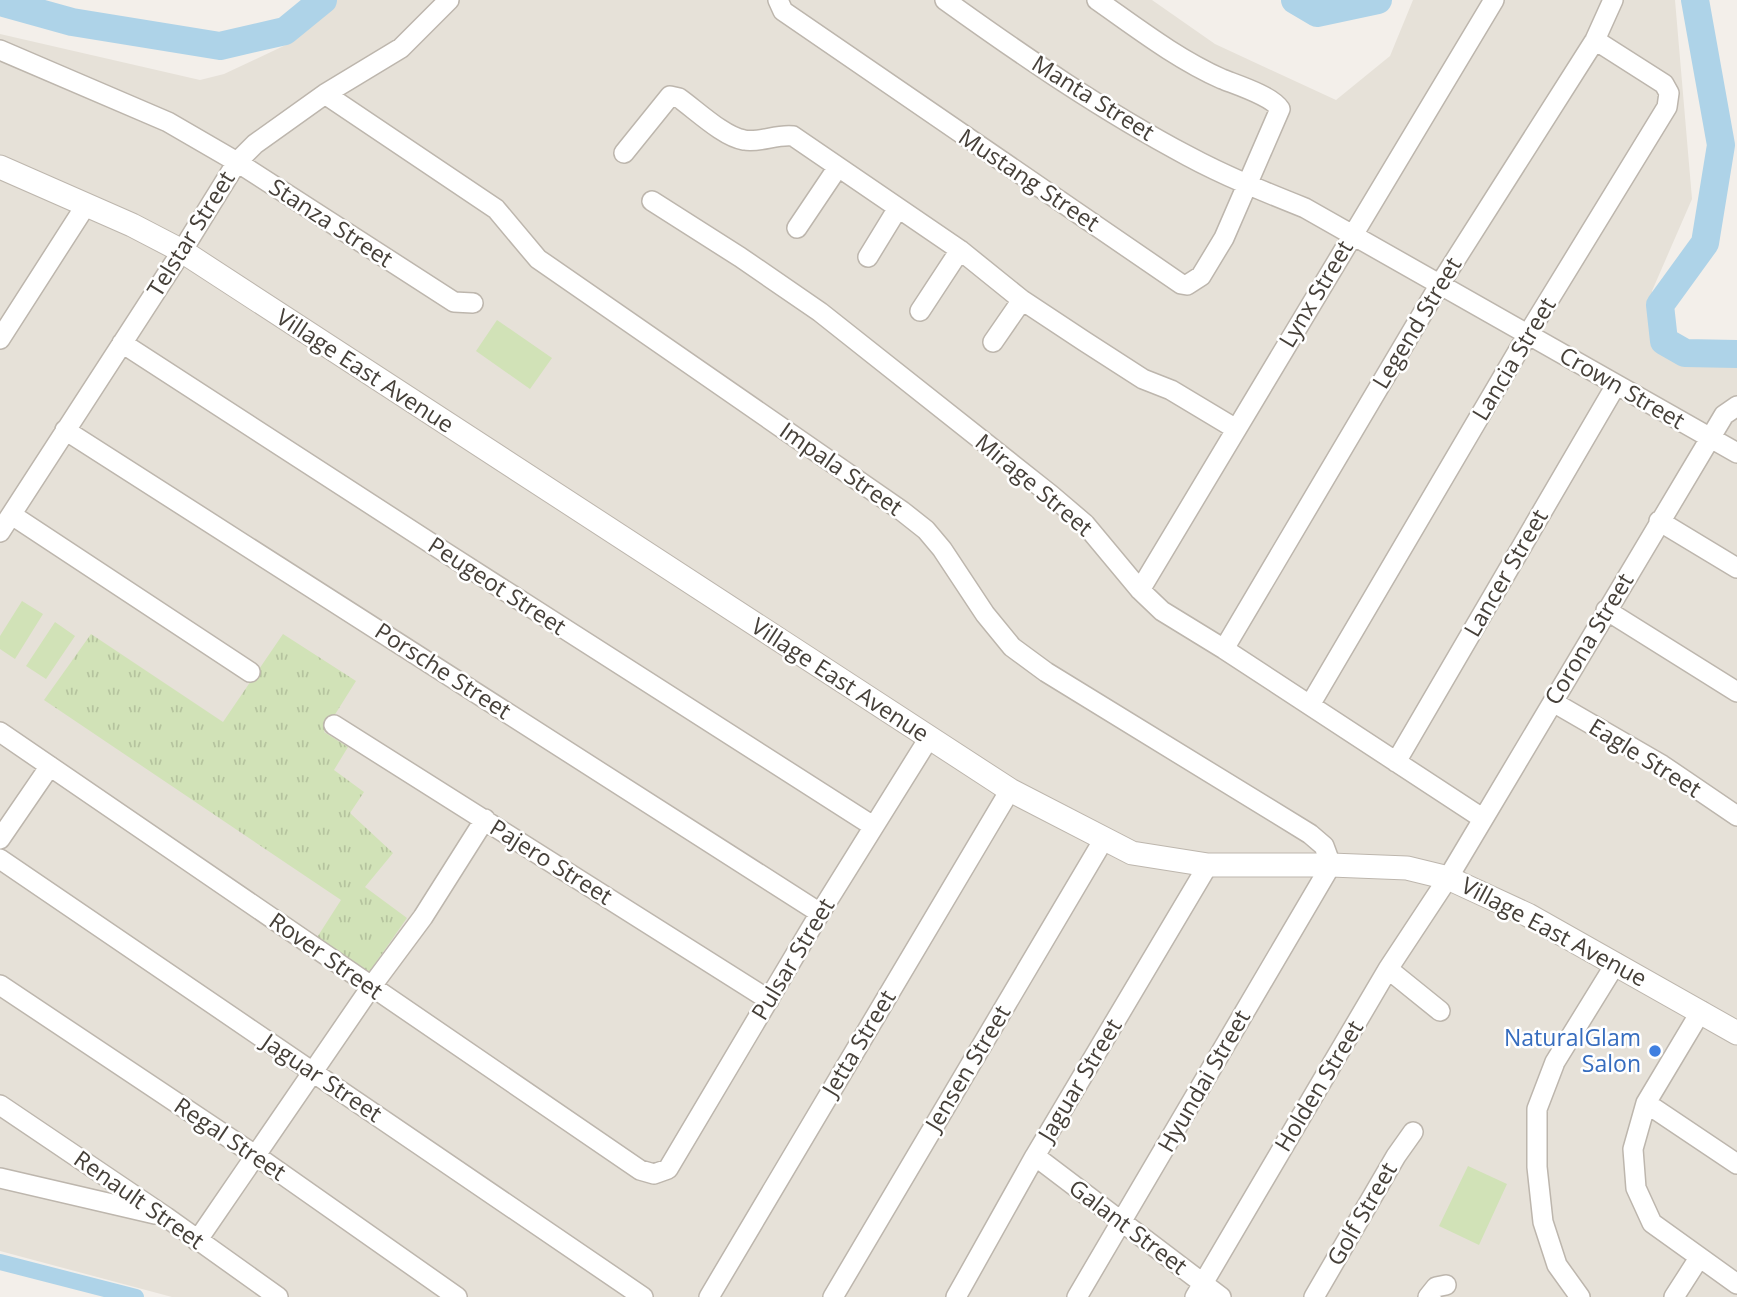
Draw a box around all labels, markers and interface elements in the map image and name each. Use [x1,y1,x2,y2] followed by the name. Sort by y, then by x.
[1026,47,1161,147] street label: Manta Street
[953,120,1106,238] street label: Mustang Street
[139,164,242,303] street label: Telstar Street
[264,170,400,274] street label: Stanza Street
[1271,234,1360,353] street label: Lynx Street
[1364,251,1468,394] street label: Legend Street
[1464,291,1563,426] street label: Lancia Street
[270,301,461,440] street label: Village East Avenue
[1554,338,1691,436] street label: Crown Street
[774,414,909,522] street label: Impala Street
[969,426,1100,543] street label: Mirage Street
[1456,503,1555,642] street label: Lancer Street
[422,529,573,642] street label: Peugeot Street
[1536,567,1640,710] street label: Corona Street
[745,610,936,749] street label: Village East Avenue
[369,614,518,726] street label: Porsche Street
[1583,710,1708,804] street label: Eagle Street
[484,811,619,911] street label: Pajero Street
[1456,869,1653,994] street label: Village East Avenue
[743,891,841,1025] street label: Pulsar Street
[263,904,390,1006] street label: Rover Street
[813,983,902,1103] street label: Jetta Street
[916,999,1017,1138] street label: Jensen Street
[1149,1003,1257,1158] street label: Hyundai Street
[1029,1012,1128,1149] street label: Jaguar Street
[1266,1014,1370,1157] street label: Holden Street
[1504,1021,1641,1079] place label: NaturalGlam Salon
[255,1024,389,1129] street label: Jaguar Street
[1647,1043,1663,1059] marker: NaturalGlam Salon
[168,1089,293,1187] street label: Regal Street
[68,1142,211,1256] street label: Renault Street
[1319,1156,1404,1271] street label: Golf Street
[1063,1171,1194,1281] street label: Galant Street

